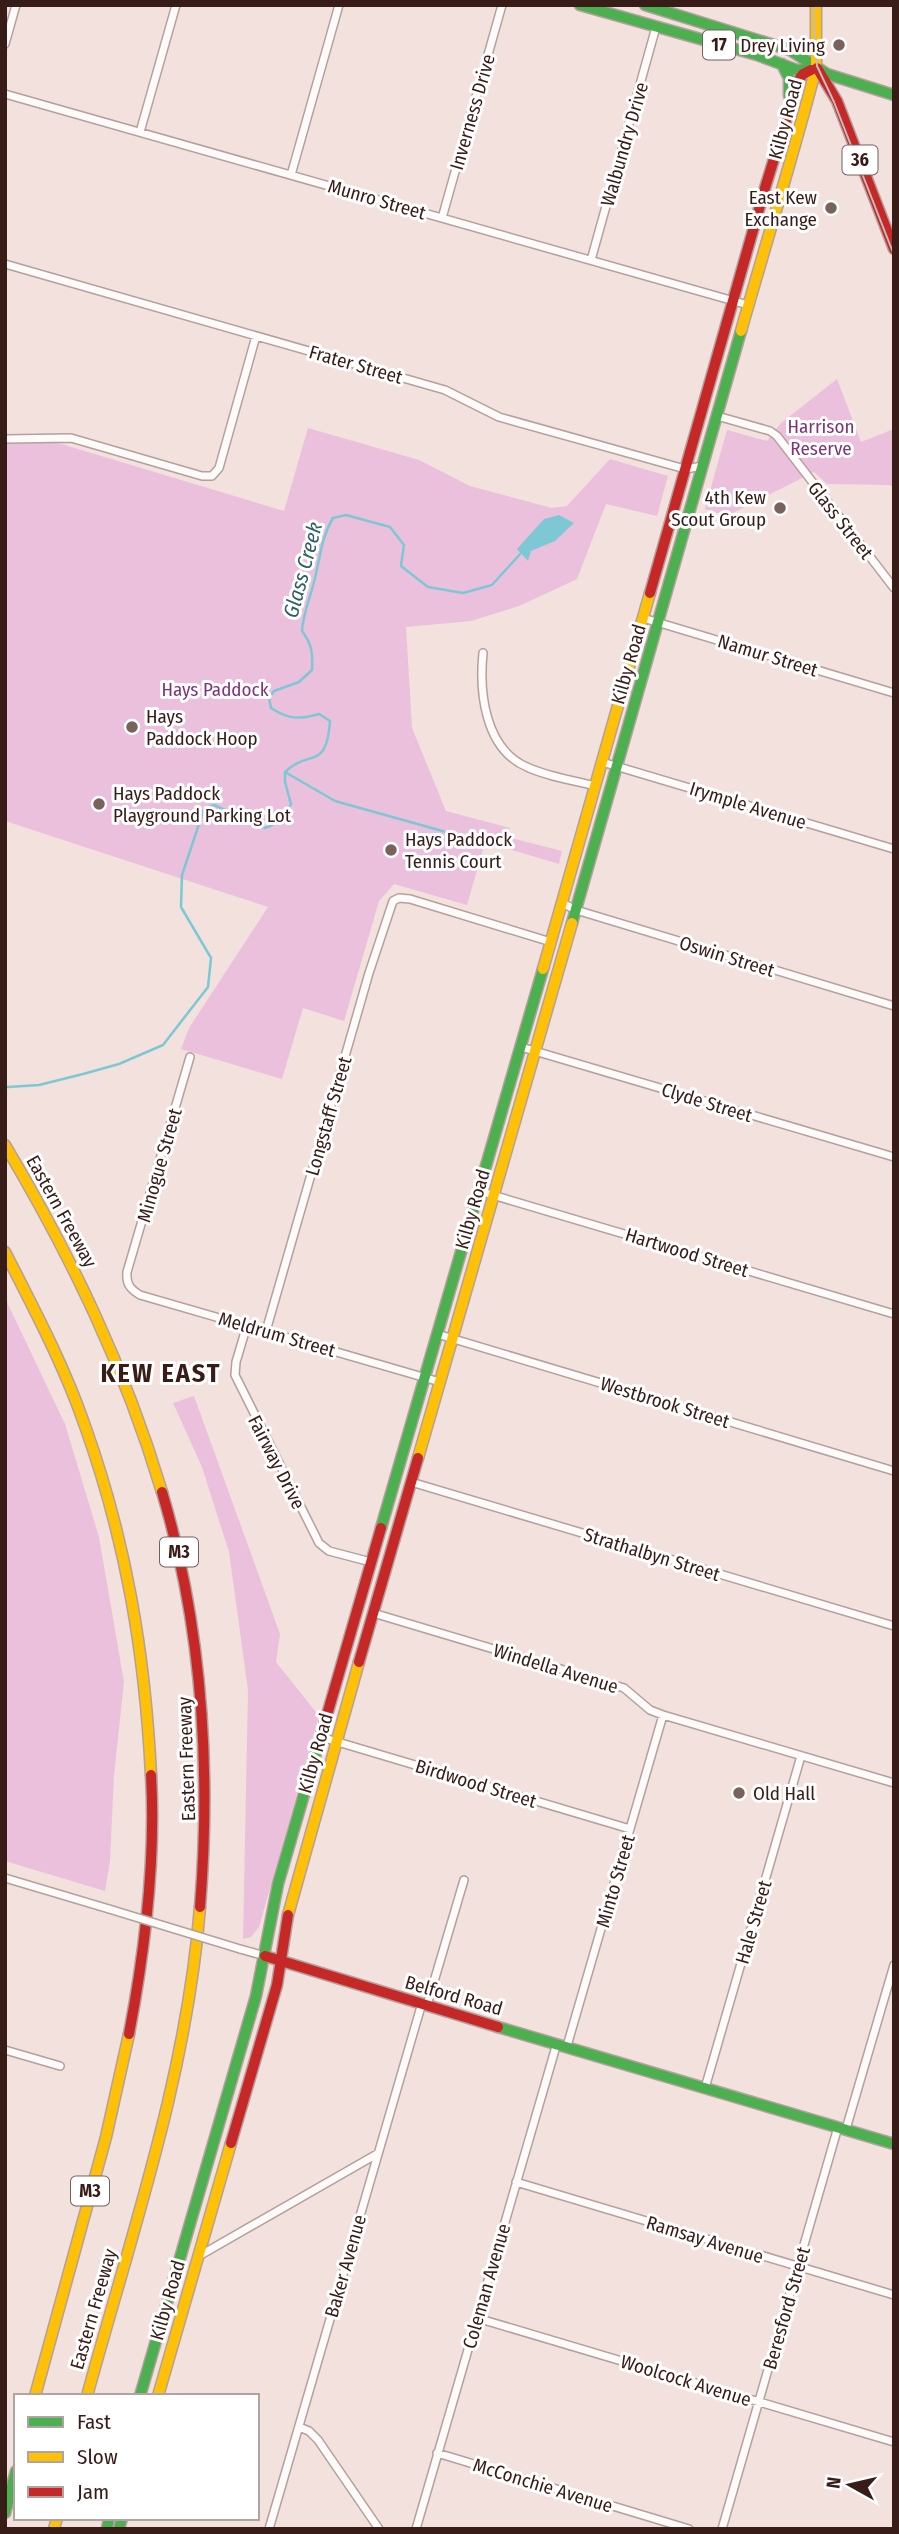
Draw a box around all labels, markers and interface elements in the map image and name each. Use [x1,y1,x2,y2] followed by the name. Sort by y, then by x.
[703,31,735,60] road number: 17
[740,34,825,57] place label: Drey Living
[831,37,847,53] marker: Drey Living
[445,52,500,173] street label: Inverness Drive
[764,76,807,162] street label: Kilby Road
[596,80,653,209] street label: Walbundry Drive
[842,146,878,174] road number: 36
[325,175,429,225] street label: Munro Street
[744,186,818,231] place label: East Kew Exchange
[823,200,839,216] marker: East Kew Exchange
[306,340,406,389] street label: Frater Street
[788,415,855,460] park label: Harrison Reserve
[803,477,879,564] street label: Glass Street
[671,486,767,531] place label: 4th Kew Scout Group
[772,500,788,516] marker: 4th Kew Scout Group
[278,519,328,621] water label: Glass Creek
[606,621,651,707] street label: Kilby Road
[715,629,821,682] street label: Namur Street
[161,678,269,701] park label: Hays Paddock
[146,705,258,750] place label: Hays Paddock Hoop
[124,719,140,735] marker: Hays Paddock Hoop
[687,777,809,834] street label: Irymple Avenue
[113,782,292,827] place label: Hays Paddock Playground Parking Lot
[91,796,107,812] marker: Hays Paddock Playground Parking Lot
[405,828,512,873] place label: Hays Paddock Tennis Court
[383,842,399,858] marker: Hays Paddock Tennis Court
[676,931,778,982] street label: Oswin Street
[300,1053,357,1178] street label: Longstaff Street
[659,1078,756,1127] street label: Clyde Street
[132,1105,187,1225] street label: Minogue Street
[21,1151,102,1272] street label: Eastern Freeway
[450,1166,495,1252] street label: Kilby Road
[623,1223,752,1282] street label: Hartwood Street
[216,1307,339,1362] street label: Meldrum Street
[100,1358,222,1389] district label: KEW EAST
[597,1372,733,1433] street label: Westbrook Street
[243,1411,310,1513] street label: Fairway Drive
[581,1523,723,1586] street label: Strathalbyn Street
[160,1538,198,1567] road number: M3
[491,1639,621,1698] street label: Windella Avenue
[173,1696,200,1822] street label: Eastern Freeway
[293,1710,338,1796] street label: Kilby Road
[413,1754,540,1813] street label: Birdwood Street
[753,1782,815,1805] place label: Old Hall
[731,1785,747,1801] marker: Old Hall
[591,1831,640,1930] street label: Minto Street
[731,1877,777,1967] street label: Hale Street
[402,1971,505,2020] street label: Belford Road
[71,2176,109,2206] road number: M3
[644,2211,766,2268] street label: Ramsay Avenue
[320,2212,371,2320] street label: Baker Avenue
[458,2221,515,2351] street label: Coleman Avenue
[758,2243,815,2372] street label: Beresford Street
[65,2246,122,2372] street label: Eastern Freeway
[145,2257,190,2343] street label: Kilby Road
[618,2350,754,2411] street label: Woolcock Avenue
[14,2394,259,2520] legend
[77,2409,111,2435] text: Fast
[77,2444,118,2470] text: Slow
[815,2450,885,2520] north arrow
[470,2453,615,2518] street label: McConchie Avenue
[821,2475,846,2490] text: N
[77,2479,109,2505] text: Jam

